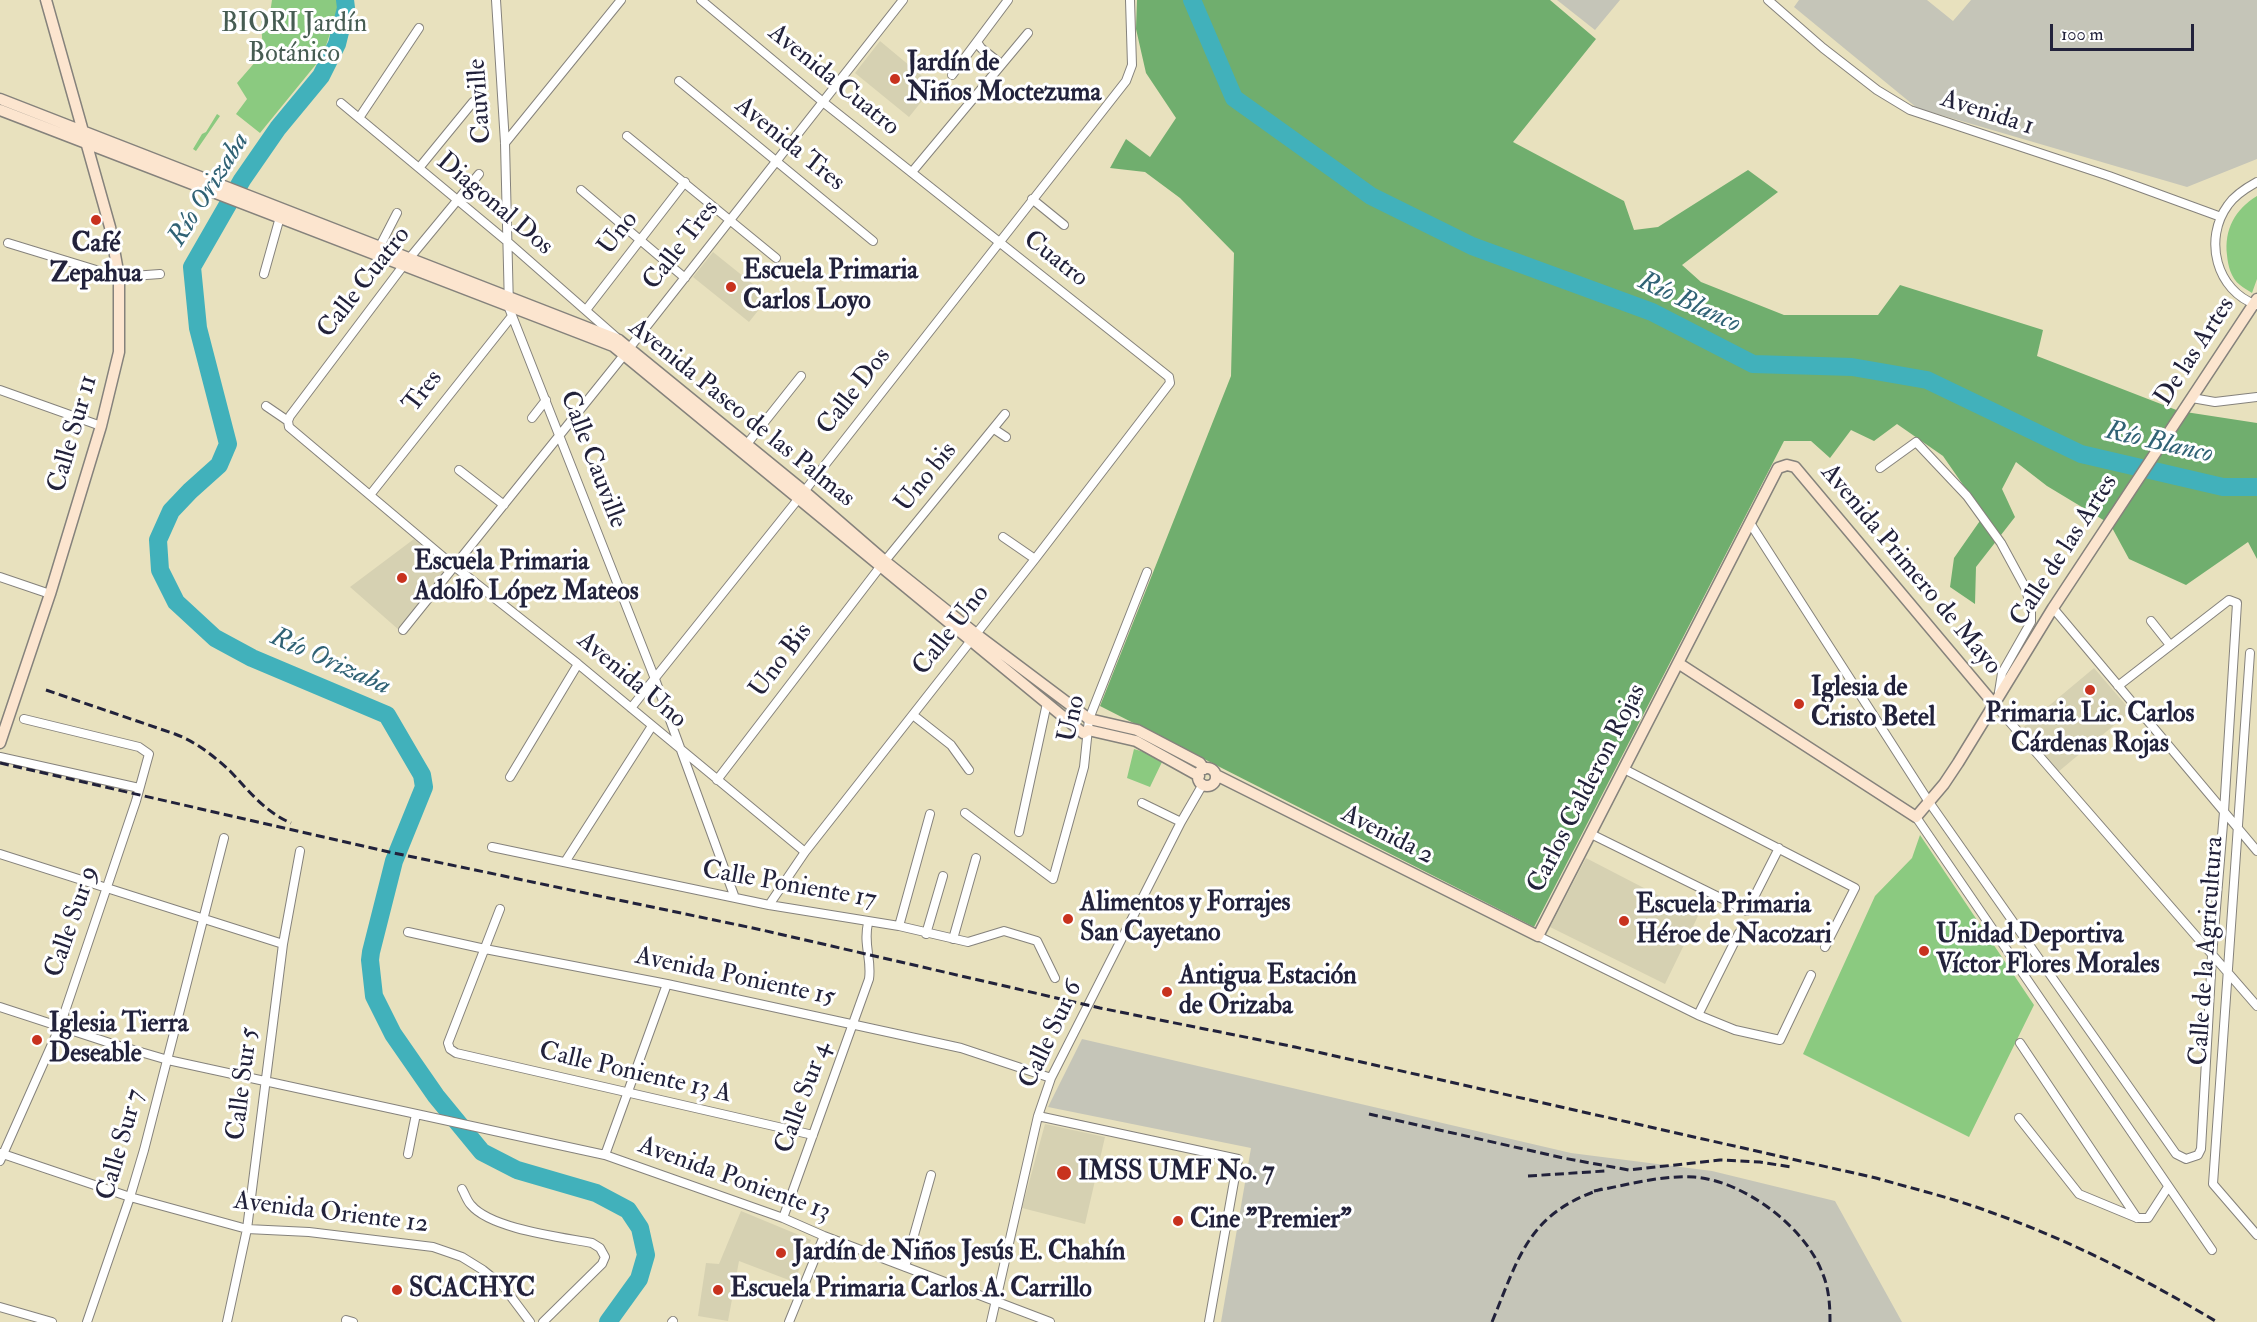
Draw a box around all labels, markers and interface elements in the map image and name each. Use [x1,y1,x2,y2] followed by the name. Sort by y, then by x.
[221,9,367,70] park label: BIORI Jardín Botánico
[2053,12,2197,50] scale bar
[761,18,905,144] street label: Avenida Cuatro
[2061,23,2104,46] text: 100 m
[907,48,1101,110] place label: Jardín de Niños Moctezuma
[462,57,500,145] street label: Cauville
[888,72,902,86] marker: Jardín de Niños Moctezuma
[1936,84,2038,144] street label: Avenida 1
[728,91,850,199] street label: Avenida Tres
[162,127,258,253] water label: Río Orizaba
[429,147,559,263] street label: Diagonal Dos
[637,195,727,297] street label: Calle Tres
[592,206,646,262] street label: Uno
[89,213,103,227] marker: Café Zepahua
[312,221,418,345] street label: Calle Cuatro
[1016,225,1094,295] street label: Cuatro
[50,229,142,290] place label: Café Zepahua
[743,256,918,318] place label: Escuela Primaria Carlos Loyo
[1633,266,1745,342] water label: Río Blanco
[724,280,738,294] marker: Escuela Primaria Carlos Loyo
[2149,292,2243,412] street label: De las Artes
[621,313,861,515] street label: Avenida Paseo de las Palmas
[811,342,899,442] street label: Calle Dos
[398,364,450,420] street label: Tres
[42,372,106,496] street label: Calle Sur 11
[552,387,632,533] street label: Calle Cauville
[2102,416,2216,472] water label: Río Blanco
[889,437,965,519] street label: Uno bis
[1813,458,2007,682] street label: Avenida Primero de Mayo
[2004,469,2126,633] street label: Calle de las Artes
[414,547,639,608] place label: Escuela Primaria Adolfo López Mateos
[395,571,409,585] marker: Escuela Primaria Adolfo López Mateos
[907,580,997,682] street label: Calle Uno
[744,618,820,704] street label: Uno Bis
[265,622,395,704] water label: Río Orizaba
[570,626,692,736] street label: Avenida Uno
[1811,673,1936,734] place label: Iglesia de Cristo Betel
[1522,679,1654,899] street label: Carlos Calderon Rojas
[2083,683,2097,697] marker: Primaria Lic. Carlos Cárdenas Rojas
[1053,693,1093,745] street label: Uno
[1792,697,1806,711] marker: Iglesia de Cristo Betel
[1985,699,2195,760] place label: Primaria Lic. Carlos Cárdenas Rojas
[1335,799,1439,873] street label: Avenida 2
[2184,835,2232,1067] street label: Calle de la Agricultura
[699,855,879,917] street label: Calle Poniente 17
[39,862,107,982] street label: Calle Sur 9
[1080,888,1291,950] place label: Alimentos y Forrajes San Cayetano
[1636,890,1832,952] place label: Escuela Primaria Héroe de Nacozari
[1061,912,1075,926] marker: Alimentos y Forrajes San Cayetano
[1617,914,1631,928] marker: Escuela Primaria Héroe de Nacozari
[1936,920,2160,982] place label: Unidad Deportiva Víctor Flores Morales
[632,942,838,1014] street label: Avenida Poniente 15
[1917,944,1931,958] marker: Unidad Deportiva Víctor Flores Morales
[1179,961,1357,1023] place label: Antigua Estación de Orizaba
[1014,976,1090,1094] street label: Calle Sur 6
[1160,985,1174,999] marker: Antigua Estación de Orizaba
[49,1009,188,1070] place label: Iglesia Tierra Deseable
[222,1026,266,1142] street label: Calle Sur 5
[30,1033,44,1047] marker: Iglesia Tierra Deseable
[536,1037,734,1111] street label: Calle Poniente 13 A
[769,1038,839,1158] street label: Calle Sur 4
[91,1086,153,1204] street label: Calle Sur 7
[634,1131,834,1229] street label: Avenida Poniente 13
[1078,1157,1274,1189] place label: IMSS UMF No. 7
[1055,1164,1073,1182] marker: IMSS UMF No. 7
[232,1187,430,1241] street label: Avenida Oriente 12
[1190,1205,1352,1237] place label: Cine "Premier"
[1171,1214,1185,1228] marker: Cine "Premier"
[793,1237,1125,1269] place label: Jardín de Niños Jesús E. Chahín
[774,1246,788,1260] marker: Jardín de Niños Jesús E. Chahín
[409,1274,535,1306] place label: SCACHYC
[730,1274,1092,1306] place label: Escuela Primaria Carlos A. Carrillo
[390,1283,404,1297] marker: SCACHYC
[711,1283,725,1297] marker: Escuela Primaria Carlos A. Carrillo

